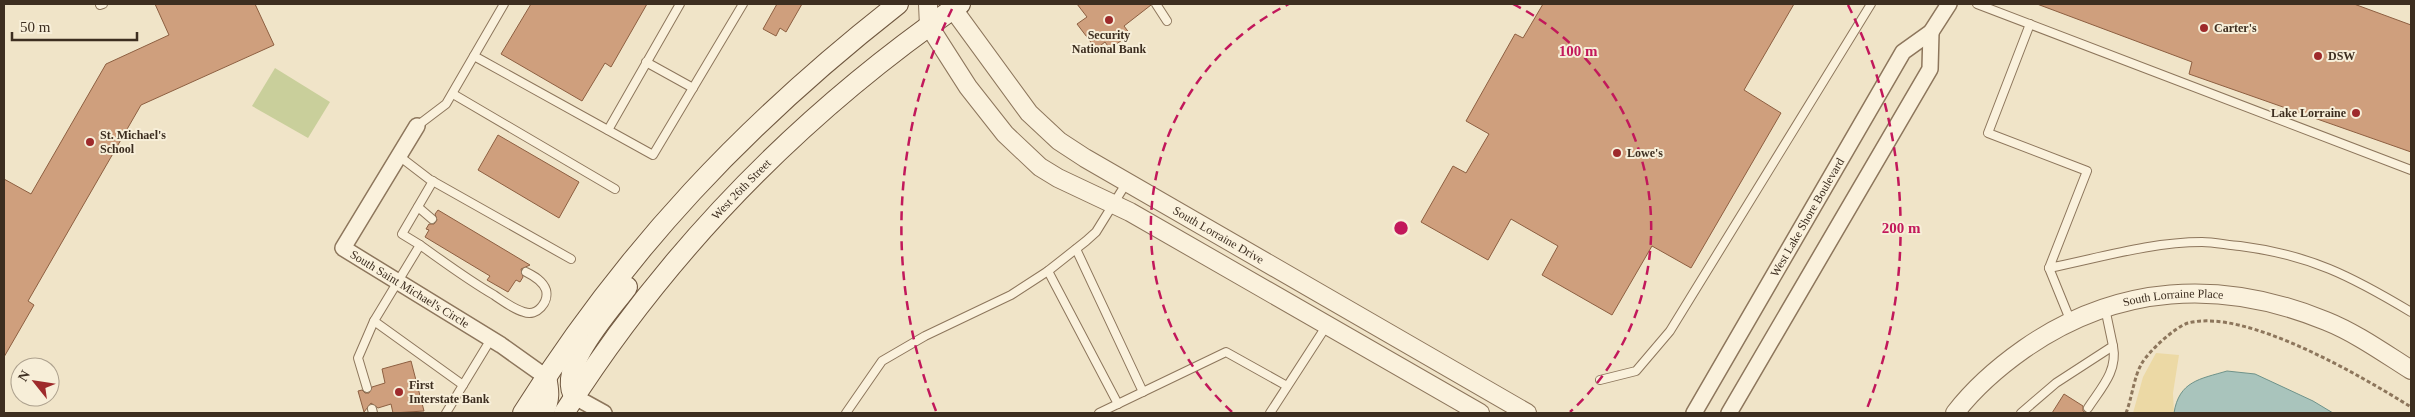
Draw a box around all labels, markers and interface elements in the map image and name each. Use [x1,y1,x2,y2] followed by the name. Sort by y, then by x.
[12,10,138,42] scale bar
[1103,14,1115,26] marker: Security National Bank
[20,19,51,35] text: 50 m
[2214,21,2257,35] place label: Carter's
[2198,22,2210,34] marker: Carter's
[1072,28,1147,56] place label: Security National Bank
[1559,43,1598,59] text: 100 m
[2328,49,2355,63] place label: DSW
[2312,50,2324,62] marker: DSW
[2271,106,2347,120] place label: Lake Lorraine
[2350,107,2362,119] marker: Lake Lorraine
[100,128,166,156] place label: St. Michael's School
[84,136,96,148] marker: St. Michael's School
[1627,146,1663,160] place label: Lowe's
[1611,147,1623,159] marker: Lowe's
[709,156,774,222] street label: West 26th Street
[1767,156,1847,279] street label: West Lake Shore Boulevard
[1170,203,1266,267] street label: South Lorraine Drive
[1392,219,1410,237] centre of rings
[1882,220,1921,236] text: 200 m
[348,247,472,331] street label: South Saint Michael's Circle
[2121,286,2224,309] street label: South Lorraine Place
[10,357,60,407] north arrow
[15,368,33,384] text: N
[409,378,490,406] place label: First Interstate Bank
[393,386,405,398] marker: First Interstate Bank

